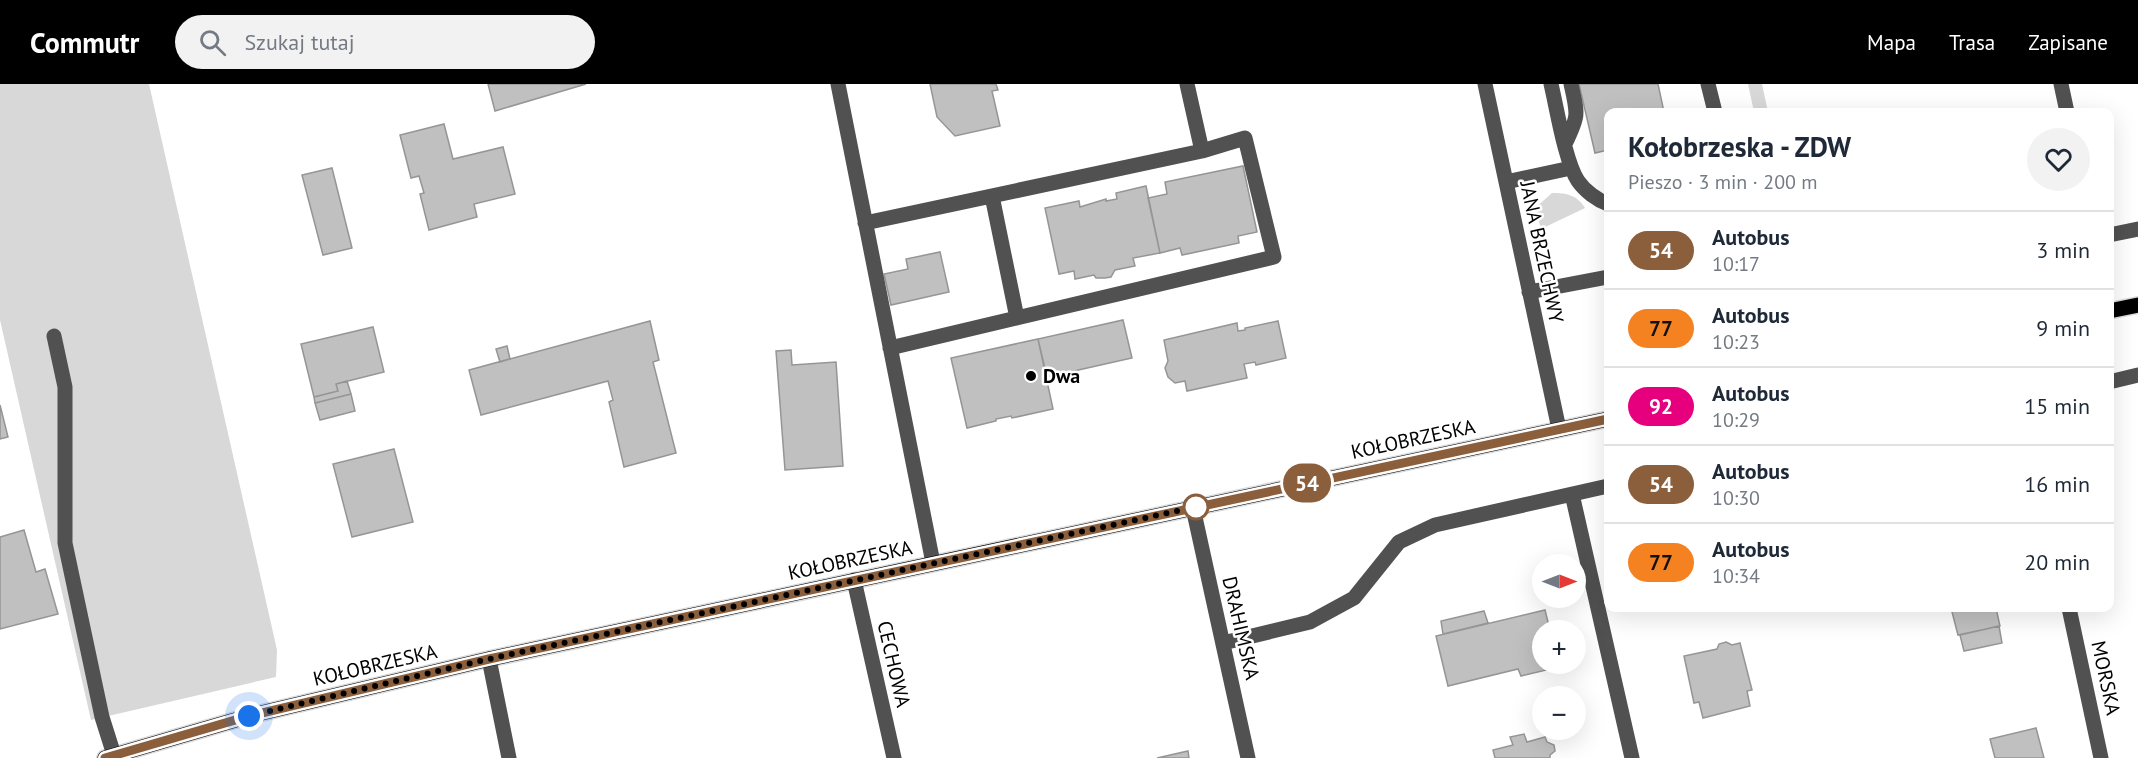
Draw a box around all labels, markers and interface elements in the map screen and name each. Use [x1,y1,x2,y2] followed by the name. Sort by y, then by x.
[175,15,595,69] search box
[30,24,139,61] text: Commutr
[196,26,229,59] icon: search
[244,28,355,56] text: Szukaj tutaj
[1867,29,1916,56] text: Mapa
[1949,29,1995,56] text: Trasa
[2028,29,2108,56] text: Zapisane
[1628,128,1851,165] text: Kołobrzeska - ZDW
[2027,128,2090,191] button: heart
[1628,169,1818,195] text: Pieszo · 3 min · 200 m
[1514,178,1570,326] street label: JANA BRZECHWY
[1712,223,1789,251] text: Autobus
[2036,236,2090,264] text: 3 min
[1649,237,1673,264] text: 54
[1712,251,1760,277] text: 10:17
[1712,301,1789,329] text: Autobus
[2036,314,2090,342] text: 9 min
[1649,315,1673,342] text: 77
[1712,329,1760,355] text: 10:23
[1043,363,1080,389] place label: Dwa
[1024,369,1038,383] marker: Dwa
[1712,379,1789,407] text: Autobus
[2024,392,2090,420] text: 15 min
[1649,393,1673,420] text: 92
[1712,407,1760,433] text: 10:29
[1349,413,1478,465] street label: KOŁOBRZESKA
[1712,457,1789,485] text: Autobus
[1280,464,1334,502] line badge: 54
[1295,470,1319,497] text: 54
[2024,470,2090,498] text: 16 min
[1649,471,1673,498] text: 54
[1712,485,1760,511] text: 10:30
[1183,494,1209,520] unlabelled marker
[786,534,915,586] street label: KOŁOBRZESKA
[1712,535,1789,563] text: Autobus
[2024,548,2090,576] text: 20 min
[1649,549,1673,576] text: 77
[1532,554,1586,608] north arrow
[1532,554,1586,740] map controls
[1712,563,1760,589] text: 10:34
[1217,574,1266,682] street label: DRAHIMSKA
[871,618,917,710] street label: CECHOWA
[1532,620,1586,674] button: +
[311,638,440,692] street label: KOŁOBRZESKA
[2085,638,2127,718] street label: MORSKA
[1532,686,1586,740] button: −
[234,701,264,731] your location

